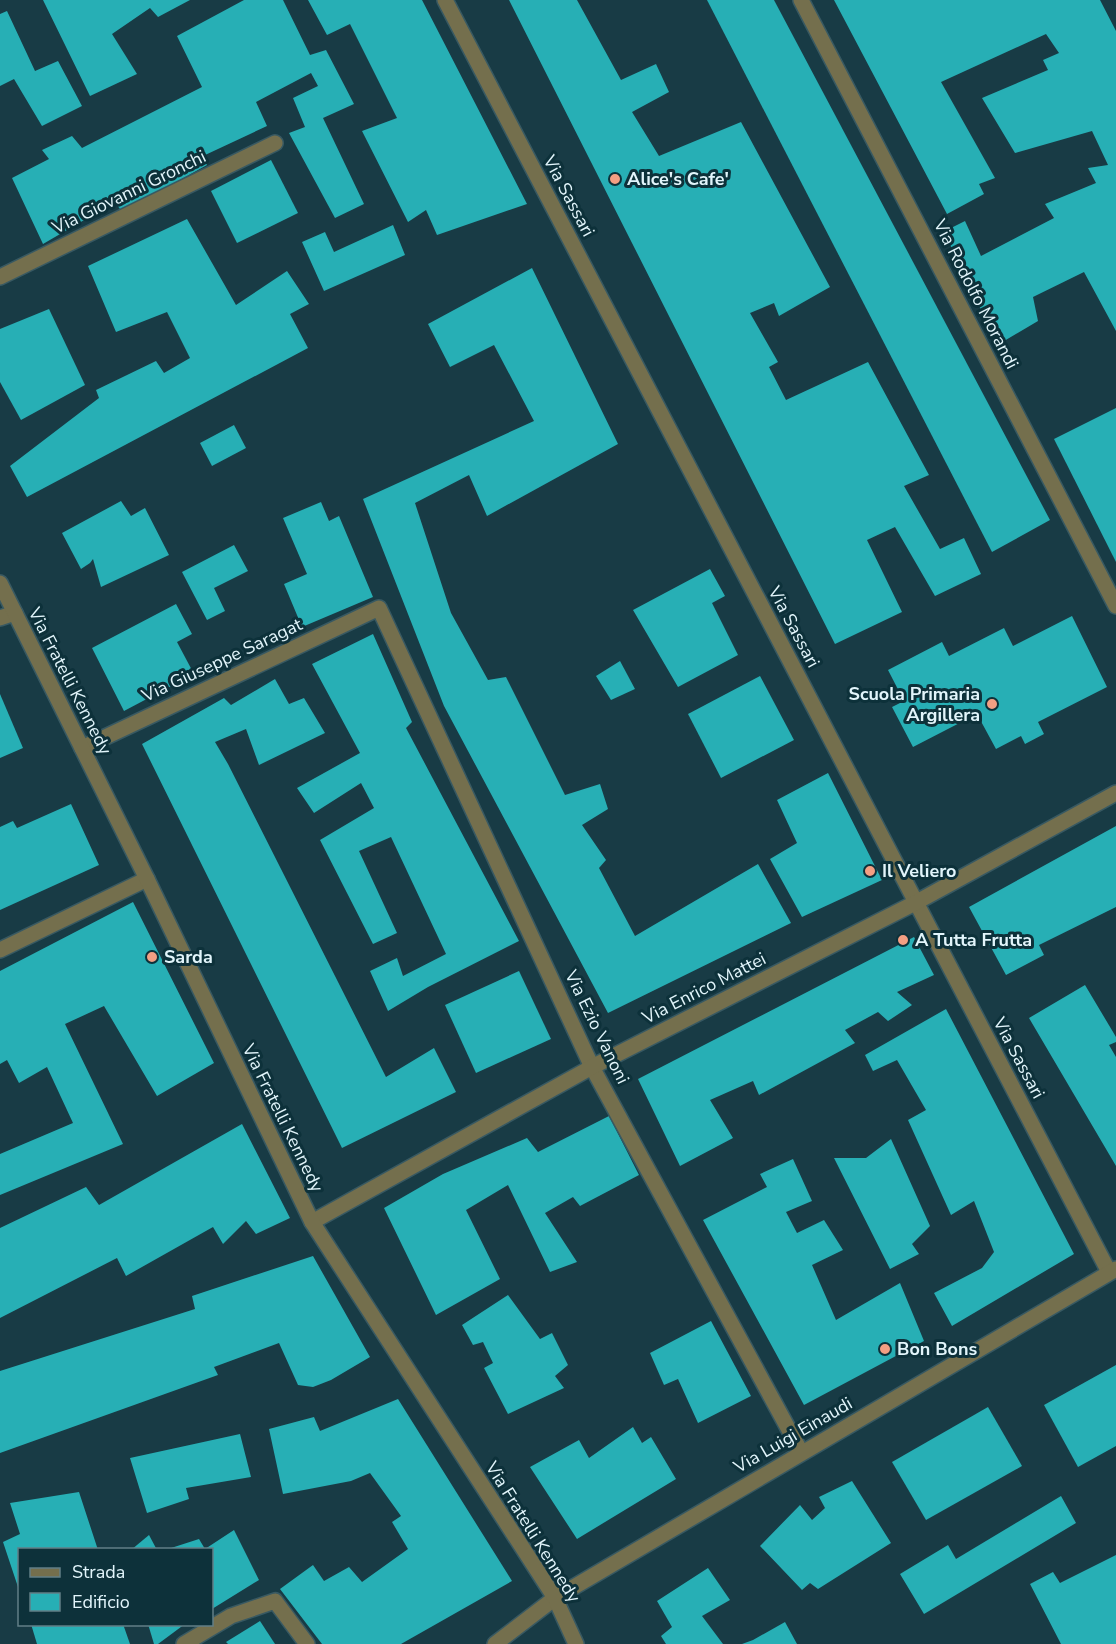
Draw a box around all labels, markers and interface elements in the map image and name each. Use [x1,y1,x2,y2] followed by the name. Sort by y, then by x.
[47,144,210,240] street label: Via Giovanni Gronchi
[537,150,600,241] street label: Via Sassari
[627,167,729,191] place label: Alice's Cafe'
[608,172,622,186] marker: Alice's Cafe'
[927,214,1024,373] street label: Via Rodolfo Morandi
[762,581,825,672] street label: Via Sassari
[22,603,118,759] street label: Via Fratelli Kennedy
[137,612,307,708] street label: Via Giuseppe Saragat
[849,682,980,727] place label: Scuola Primaria Argillera
[985,697,999,711] marker: Scuola Primaria Argillera
[882,859,956,883] place label: Il Veliero
[863,864,877,878] marker: Il Veliero
[915,928,1032,952] place label: A Tutta Frutta
[896,933,910,947] marker: A Tutta Frutta
[164,945,213,969] place label: Sarda
[637,946,770,1030] street label: Via Enrico Mattei
[145,950,159,964] marker: Sarda
[559,965,635,1088] street label: Via Ezio Vanoni
[987,1012,1050,1103] street label: Via Sassari
[236,1039,330,1197] street label: Via Fratelli Kennedy
[897,1337,977,1361] place label: Bon Bons
[878,1342,892,1356] marker: Bon Bons
[728,1391,857,1479] street label: Via Luigi Einaudi
[479,1456,586,1608] street label: Via Fratelli Kennedy
[18,1548,213,1626] legend
[72,1560,125,1584] text: Strada
[72,1590,130,1614] text: Edificio

